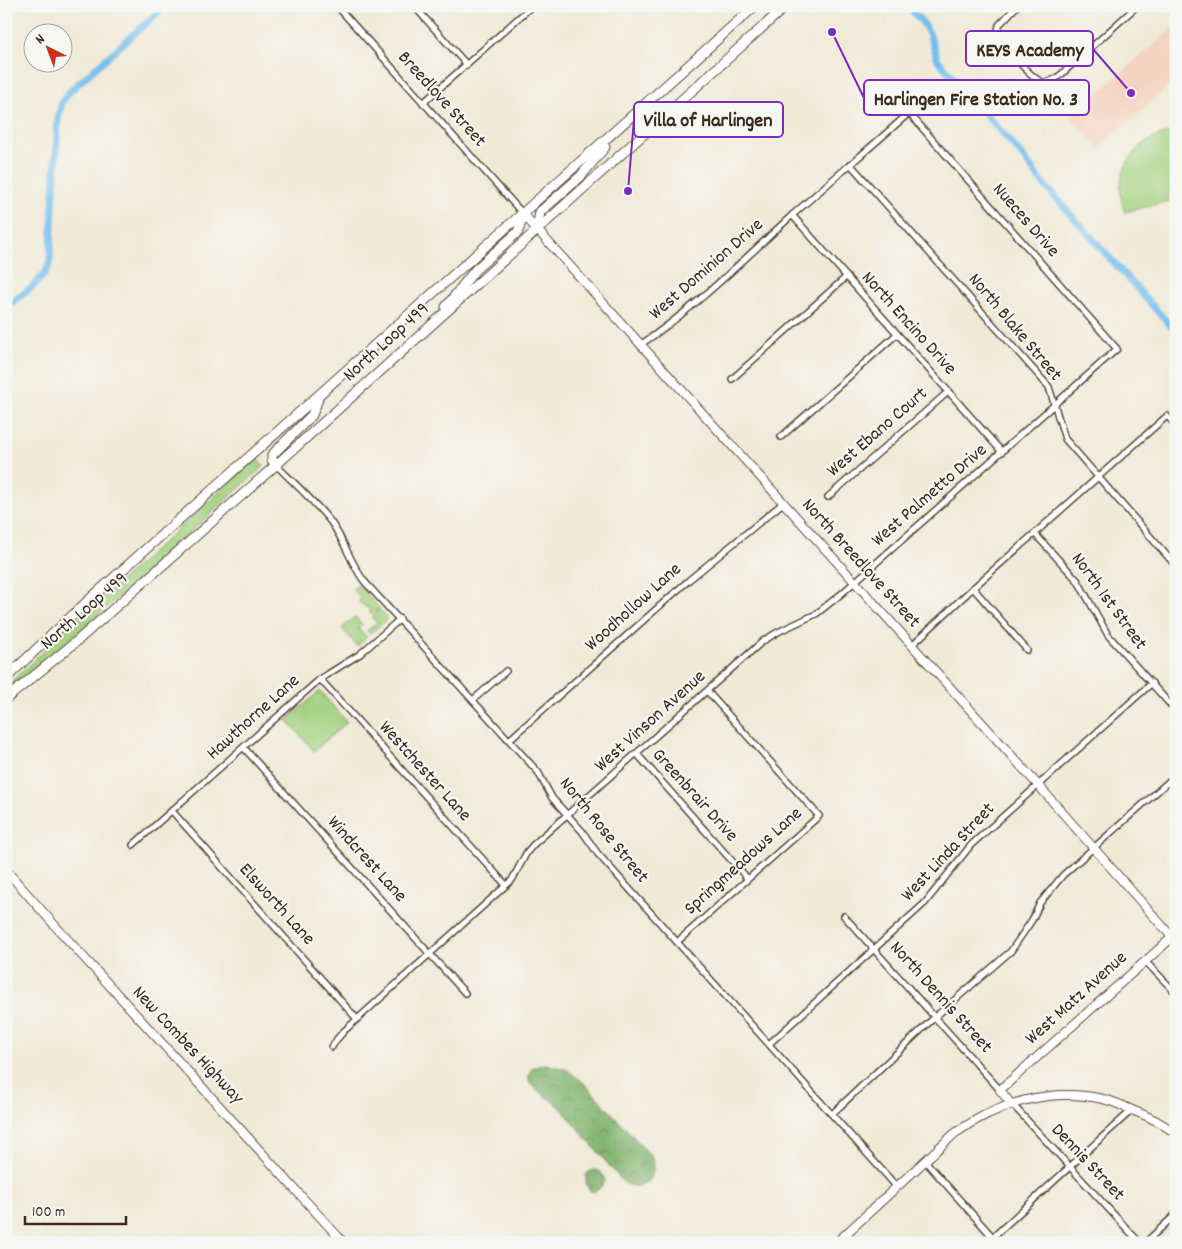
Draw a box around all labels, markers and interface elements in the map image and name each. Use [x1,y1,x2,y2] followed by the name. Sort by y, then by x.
[22,22,72,72] north arrow
[31,30,50,50] text: N
[966,31,1093,66] callout: KEYS Academy
[976,38,1085,66] text: KEYS Academy
[390,46,492,154] street label: Breedlove Street
[864,80,1089,115] callout: Harlingen Fire Station No. 3
[874,87,1078,115] text: Harlingen Fire Station No. 3
[634,102,783,137] callout: Villa of Harlingen
[644,108,772,136] text: Villa of Harlingen
[985,178,1065,264] street label: Nueces Drive
[644,213,770,327] street label: West Dominion Drive
[854,266,962,382] street label: North Encino Drive
[961,268,1067,388] street label: North Blake Street
[338,297,436,389] street label: North Loop 499
[822,381,934,485] street label: West Ebano Court
[866,438,994,554] street label: West Palmetto Drive
[794,493,926,635] street label: North Breedlove Street
[1063,548,1153,656] street label: North 1st Street
[580,557,688,659] street label: Woodhollow Lane
[35,566,135,658] street label: North Loop 499
[589,665,713,779] street label: West Vinson Avenue
[201,669,307,767] street label: Hawthorne Lane
[371,716,477,828] street label: Westchester Lane
[645,743,743,849] street label: Greenbrair Drive
[552,772,654,890] street label: North Rose Street
[896,797,1002,909] street label: West Linda Street
[679,801,809,923] street label: Springmeadows Lane
[320,811,412,909] street label: Windcrest Lane
[232,858,320,952] street label: Elsworth Lane
[882,936,998,1060] street label: North Dennis Street
[1020,946,1134,1052] street label: West Matz Avenue
[125,981,249,1111] street label: New Combes Highway
[1044,1118,1130,1208] street label: Dennis Street
[25,1194,126,1226] scale bar
[32,1202,65,1224] text: 100 m

